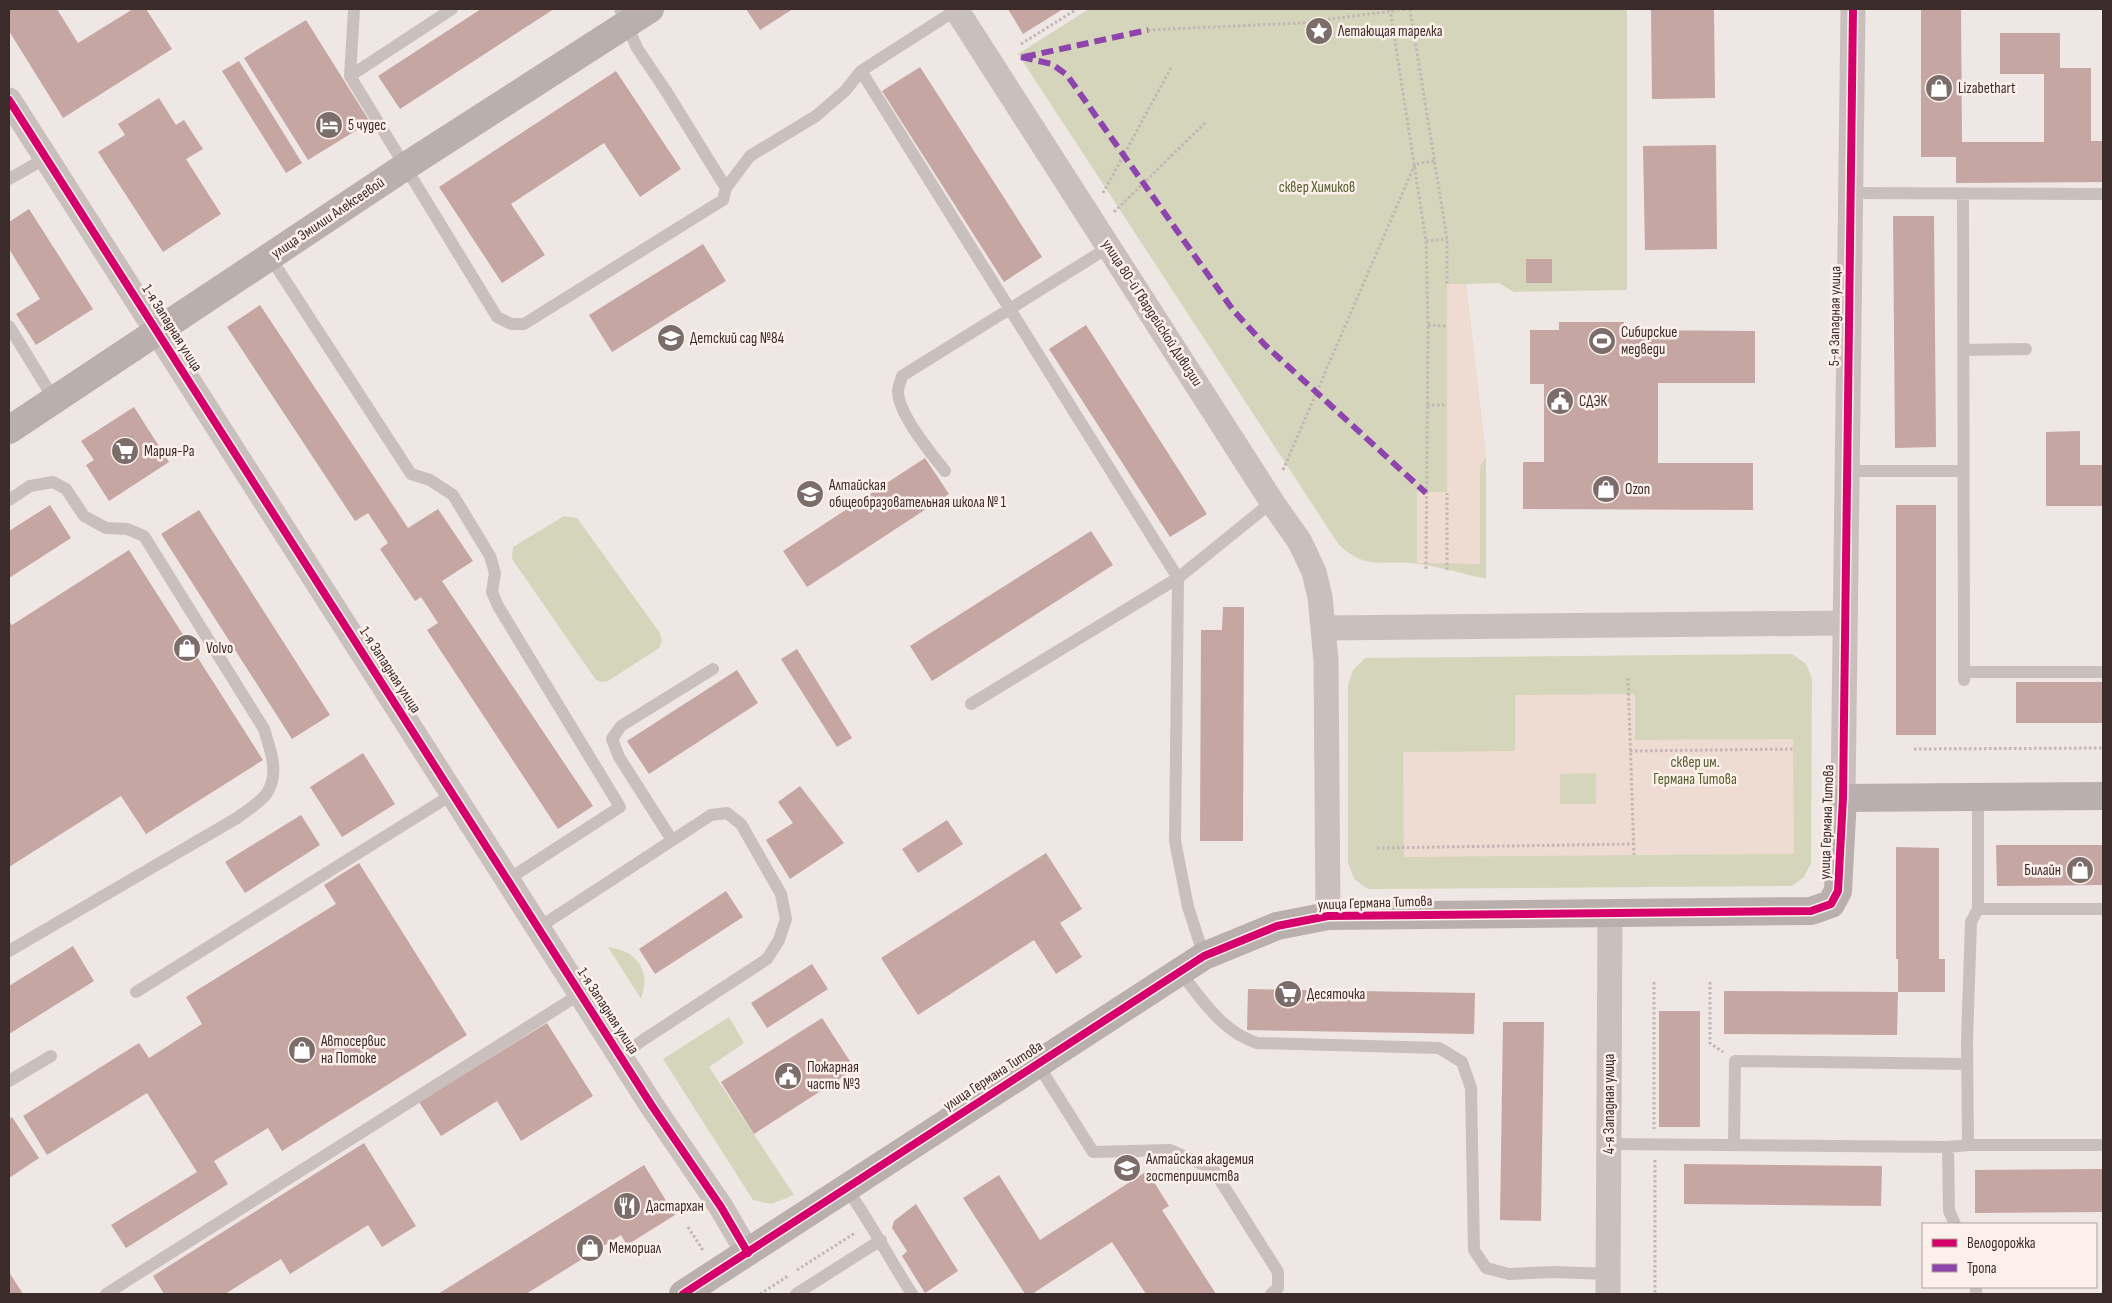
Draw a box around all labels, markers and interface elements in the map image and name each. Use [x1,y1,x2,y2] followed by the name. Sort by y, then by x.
[1304,16,1334,46] place icon: Летающая тарелка
[1337,22,1443,41] place label: Летающая тарелка
[1924,73,1954,103] shop icon: Lizabethart
[1958,79,2016,98] place label: Lizabethart
[314,110,344,140] hotel icon: 5 чудес
[348,116,386,135] place label: 5 чудес
[268,173,388,263] street label: улица Эмилии Алексеевой
[1279,178,1355,197] park label: сквер Химиков
[1097,236,1207,390] street label: улица 80-й Гвардейской Дивизии
[1825,266,1845,366] street label: 5-я Западная улица
[138,281,207,375] street label: 1-я Западная улица
[656,323,686,353] school or university icon: Детский сад №84
[1621,323,1677,359] place label: Сибирские медведи
[1587,326,1617,356] sports icon: Сибирские медведи
[690,329,784,348] place label: Детский сад №84
[1545,386,1575,416] public building icon: СДЭК
[1579,392,1607,411] place label: СДЭК
[110,436,140,466] supermarket icon: Мария-Ра
[144,442,195,461] place label: Мария-Ра
[1591,474,1621,504] shop icon: Ozon
[828,476,1007,512] place label: Алтайская общеобразовательная школа № 1
[795,479,825,509] school or university icon: Алтайская общеобразовательная школа № 1
[1625,480,1650,499] place label: Ozon
[355,623,425,717] street label: 1-я Западная улица
[172,633,202,663] shop icon: Volvo
[206,639,233,658] place label: Volvo
[1653,753,1737,789] park label: сквер им. Германа Титова
[1815,764,1839,880] street label: улица Германа Титова
[2065,855,2095,885] shop icon: Билайн
[2024,861,2061,880] place label: Билайн
[1317,891,1433,915] street label: улица Германа Титова
[573,964,643,1058] street label: 1-я Западная улица
[1273,979,1303,1009] supermarket icon: Десяточка
[1307,985,1366,1004] place label: Десяточка
[320,1032,386,1068] place label: Автосервис на Потоке
[287,1035,317,1065] shop icon: Автосервис на Потоке
[940,1037,1047,1115] street label: улица Германа Титова
[1600,1054,1619,1154] street label: 4-я Западная улица
[807,1058,860,1094] place label: Пожарная часть №3
[773,1061,803,1091] public building icon: Пожарная часть №3
[1145,1150,1254,1186] place label: Алтайская академия гостеприимства
[1112,1153,1142,1183] school or university icon: Алтайская академия гостеприимства
[612,1191,642,1221] restaurant icon: Дастархан
[646,1197,704,1216] place label: Дастархан
[1922,1223,2097,1288] legend
[575,1233,605,1263] shop icon: Мемориал
[1967,1234,2036,1253] text: Велодорожка
[609,1239,662,1258] place label: Мемориал
[1967,1259,1997,1278] text: Тропа

